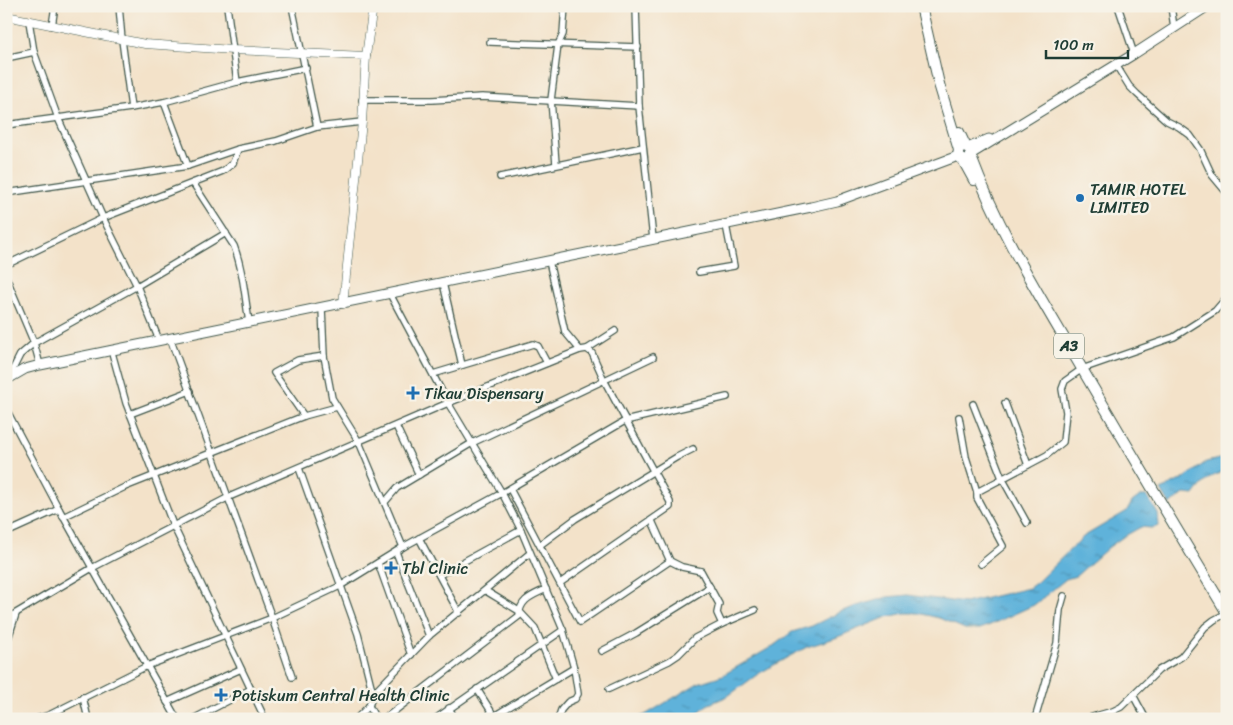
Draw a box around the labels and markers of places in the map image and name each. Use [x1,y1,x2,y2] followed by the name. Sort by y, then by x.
[1090,175,1187,222] place label: TAMIR HOTEL LIMITED
[1074,192,1086,204] marker: TAMIR HOTEL LIMITED
[424,379,544,408] place label: Tikau Dispensary
[406,386,420,400] marker: Tikau Dispensary
[402,554,468,583] place label: Tbl Clinic
[384,561,398,575] marker: Tbl Clinic
[232,681,450,710] place label: Potiskum Central Health Clinic
[214,688,228,702] marker: Potiskum Central Health Clinic

